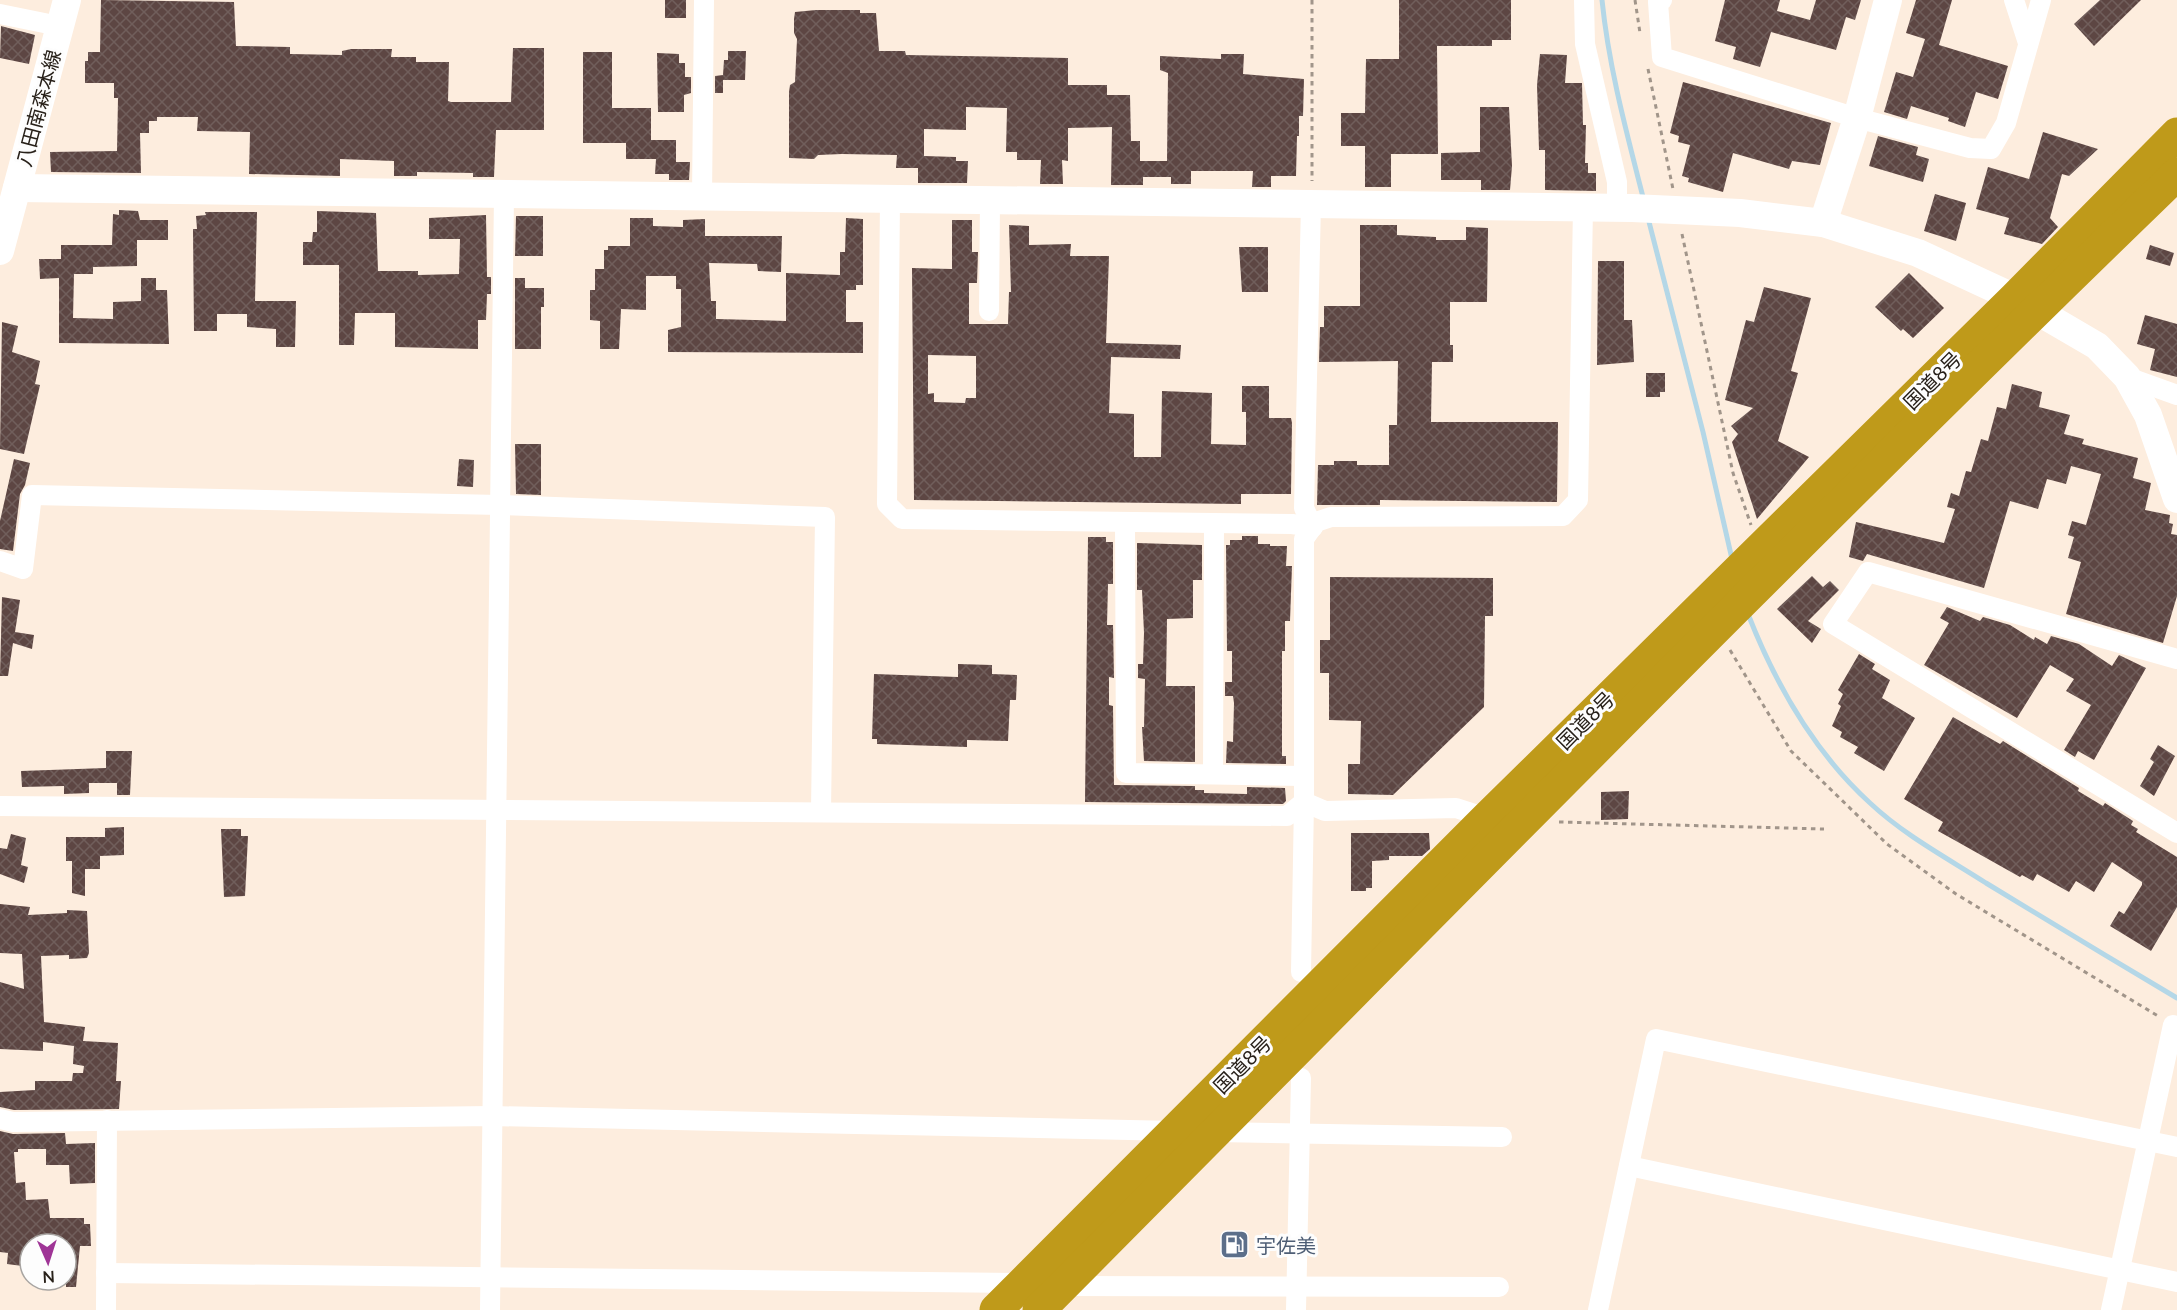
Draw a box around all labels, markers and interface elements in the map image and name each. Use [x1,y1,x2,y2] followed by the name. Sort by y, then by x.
[11,47,65,169] street label: 八田南森本線
[1898,346,1966,414] street label: 国道8号
[1551,686,1619,754] street label: 国道8号
[1208,1030,1276,1098] street label: 国道8号
[1219,1229,1251,1261] fuel station icon: 宇佐美
[18,1232,78,1292] north arrow
[1256,1233,1316,1257] place label: 宇佐美
[42,1268,55,1287] text: N

